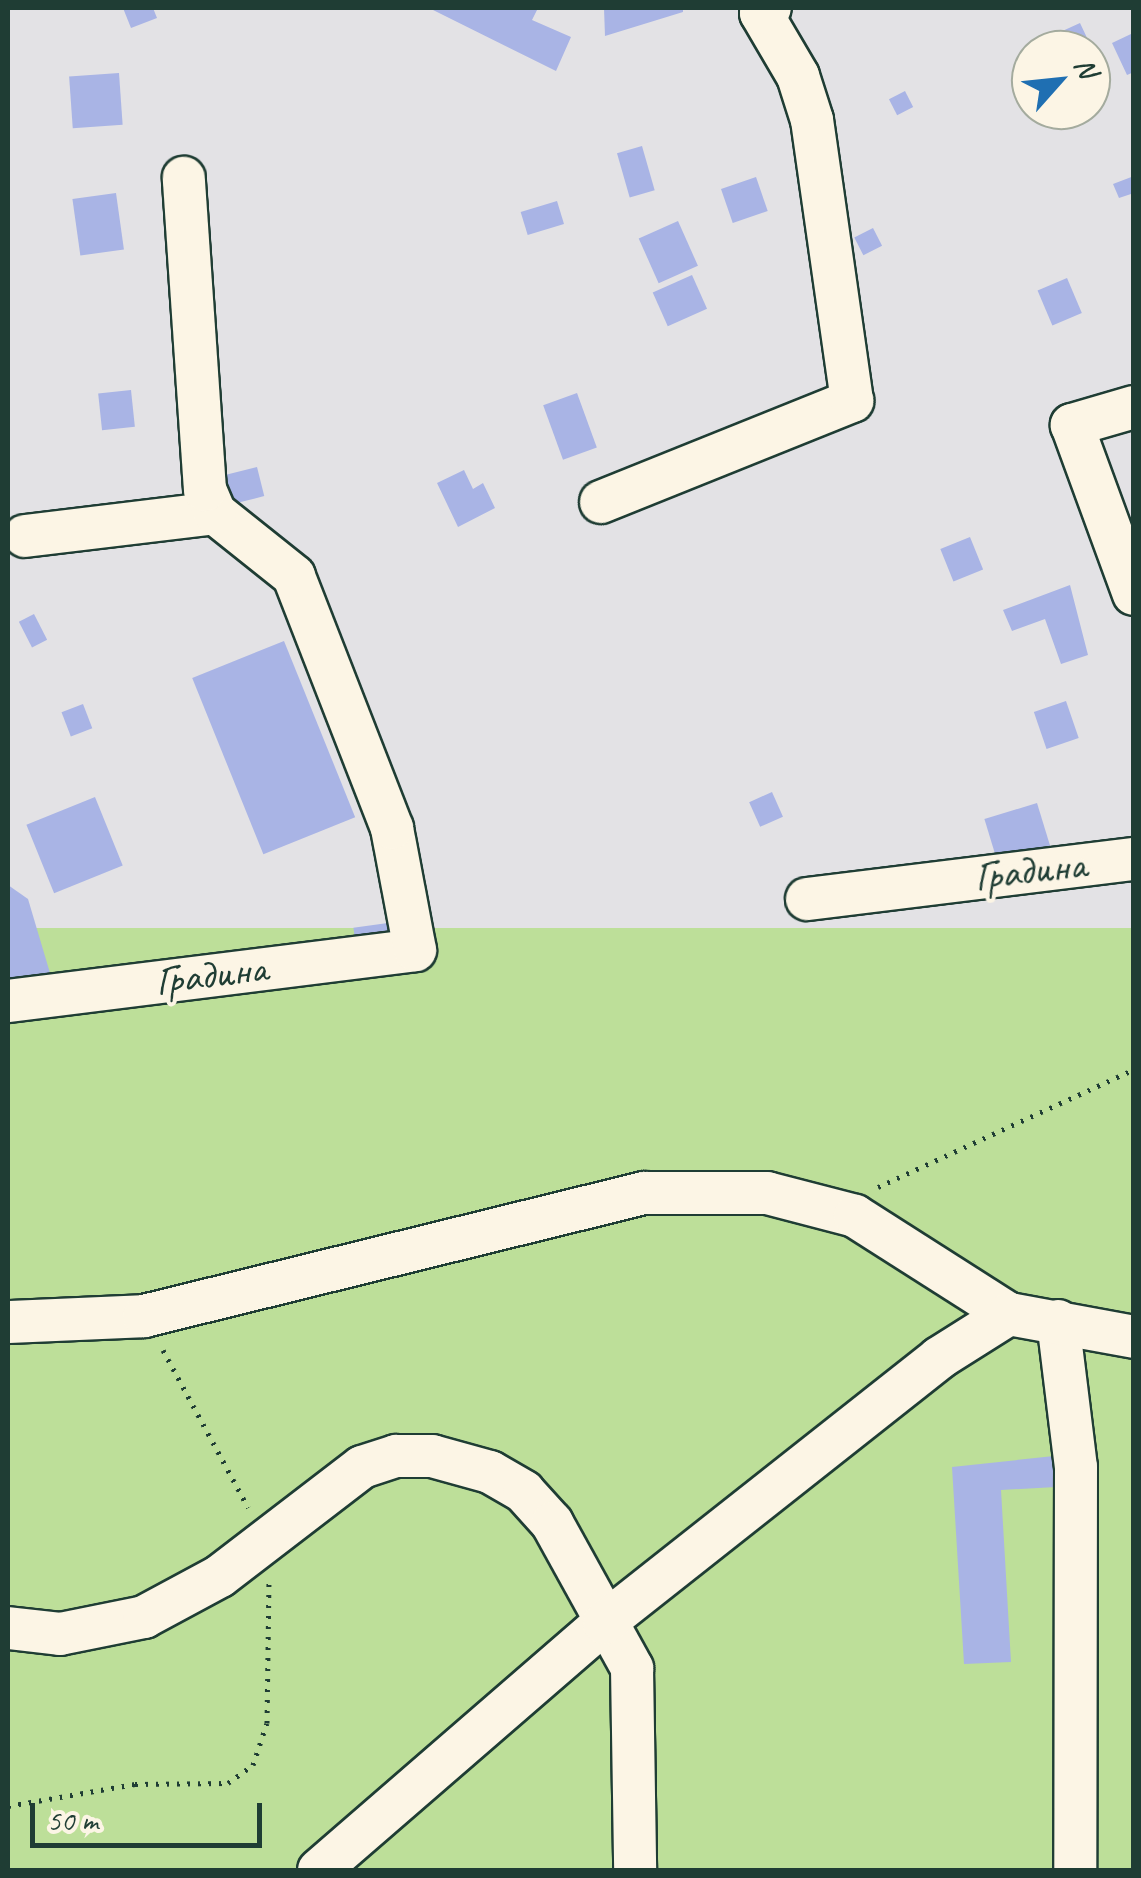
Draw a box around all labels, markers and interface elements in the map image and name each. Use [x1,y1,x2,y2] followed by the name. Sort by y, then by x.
[1011,30,1111,130] north arrow
[1067,51,1106,83] text: N
[971,839,1089,903] street label: Градина
[152,943,270,1007] street label: Градина
[35,1783,268,1845] scale bar
[47,1801,98,1839] text: 50 m

